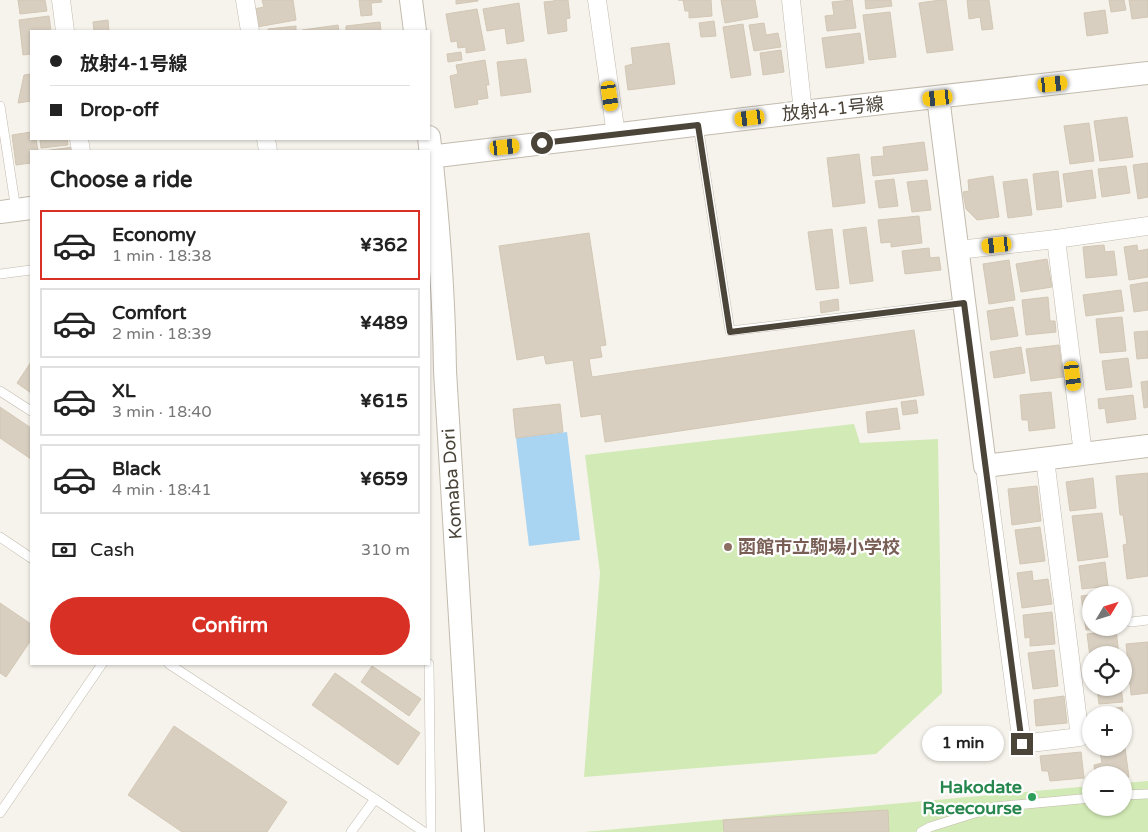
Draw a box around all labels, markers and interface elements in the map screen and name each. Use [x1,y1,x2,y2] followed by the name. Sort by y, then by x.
[80,53,188,75] text: 放射4-1号線
[1037,75,1068,93] car
[600,80,619,112] car
[922,89,953,107] car
[781,93,885,125] street label: 放射4-1号線
[80,99,159,121] text: Drop-off
[734,109,765,127] car
[531,132,553,154] route start
[489,138,520,156] car
[50,167,193,193] text: Choose a ride
[52,223,97,268] icon: car
[112,224,196,246] text: Economy
[360,234,408,256] text: ¥362
[981,236,1012,254] car
[112,246,211,266] text: 1 min · 18:38
[52,301,97,346] icon: car
[112,302,186,324] text: Comfort
[360,312,408,334] text: ¥489
[112,324,211,344] text: 2 min · 18:39
[1063,360,1082,392] car
[52,379,97,424] icon: car
[112,380,136,402] text: XL
[360,390,408,412] text: ¥615
[112,402,211,422] text: 3 min · 18:40
[437,428,467,540] street label: Komaba Dori
[52,457,97,502] icon: car
[112,458,161,480] text: Black
[360,468,408,490] text: ¥659
[112,480,211,500] text: 4 min · 18:41
[50,536,78,564] icon: cash
[738,536,900,558] place label: 函館市立駒場小学校
[90,539,135,561] text: Cash
[361,540,410,560] text: 310 m
[722,541,734,553] marker: 函館市立駒場小学校
[1082,586,1132,636] north arrow
[1082,586,1132,816] map controls
[50,597,410,655] button: Confirm
[1082,646,1132,696] button: locate
[1082,706,1132,756] button: +
[922,726,1004,762] callout: 1 min
[942,733,984,753] text: 1 min
[1011,733,1033,755] route end
[1082,766,1132,816] button: −
[922,776,1022,819] place label: Hakodate Racecourse
[1026,791,1038,803] marker: Hakodate Racecourse

